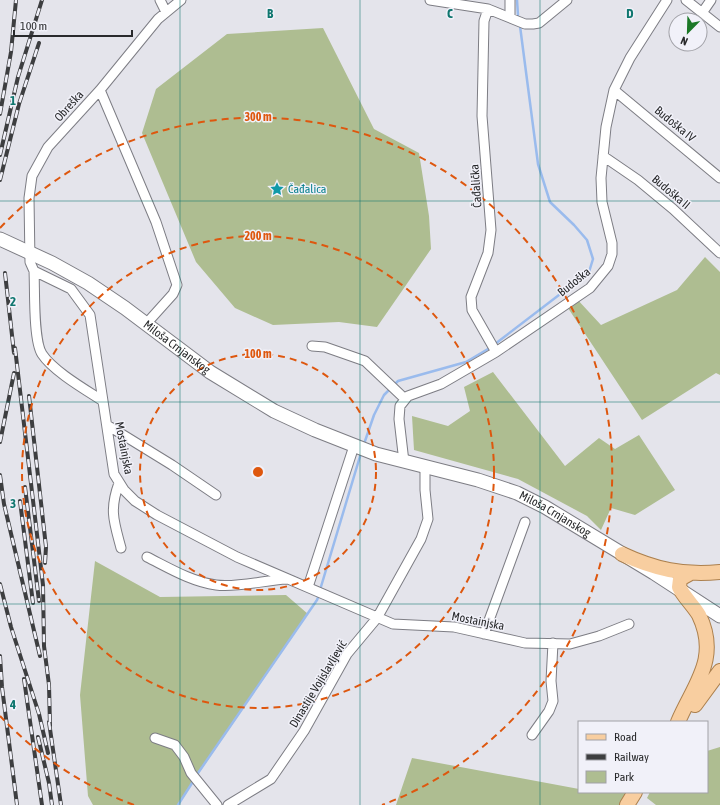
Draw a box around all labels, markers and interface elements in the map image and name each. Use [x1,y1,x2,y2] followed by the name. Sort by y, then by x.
[267,6,274,21] text: B
[447,6,453,21] text: C
[626,6,634,21] text: D
[14,12,132,38] scale bar
[668,12,708,52] north arrow
[20,19,47,33] text: 100 m
[679,34,689,48] text: N
[51,88,87,124] street label: Obreška
[10,93,16,108] text: 1
[652,103,698,145] street label: Budoška IV
[244,110,272,124] text: 300 m
[467,164,485,208] street label: Čađalička
[649,172,693,212] street label: Budoška II
[269,181,285,197] place icon: Čađalica
[288,182,326,196] place label: Čađalica
[244,229,272,243] text: 200 m
[555,265,593,299] street label: Budoška
[10,294,16,309] text: 2
[141,317,214,377] street label: Miloša Crnjanskog
[244,347,272,361] text: 100 m
[112,420,136,476] street label: Mostainjska
[251,465,265,479] centre of rings
[517,488,594,540] street label: Miloša Crnjanskog
[10,496,16,511] text: 3
[450,609,506,633] street label: Mostainjska
[286,637,350,730] street label: Dinastije Vojislavljević
[9,697,16,712] text: 4
[578,721,708,793] legend
[614,730,637,744] text: Road
[614,750,649,764] text: Railway
[614,770,635,784] text: Park

